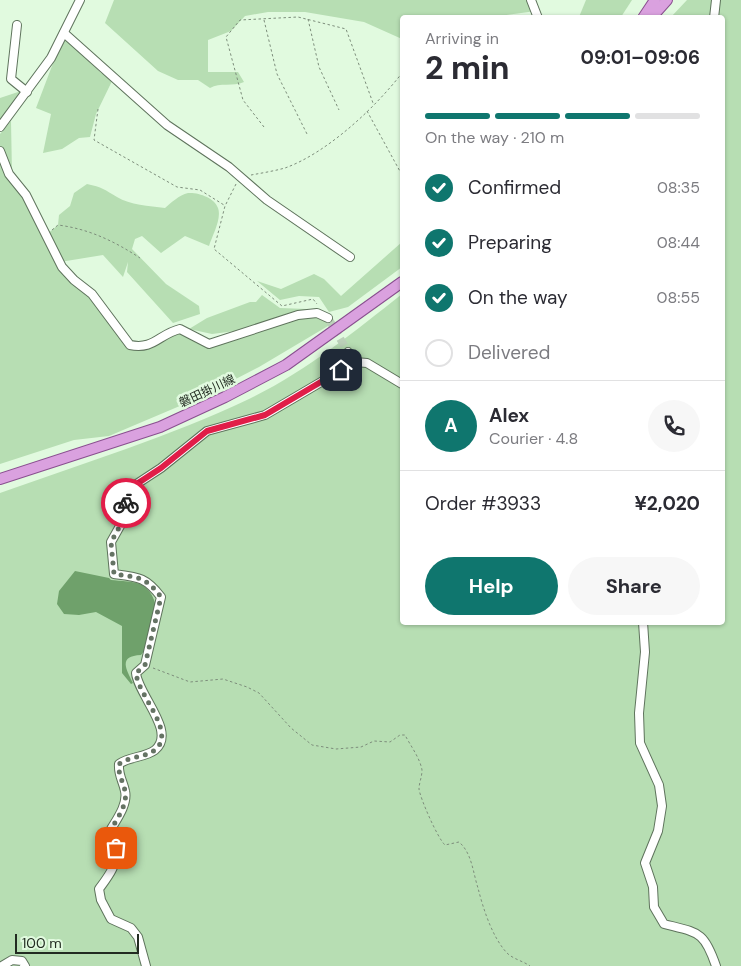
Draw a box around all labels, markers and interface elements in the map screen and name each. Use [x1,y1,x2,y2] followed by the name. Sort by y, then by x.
[425,28,499,49] text: Arriving in
[581,45,700,70] text: 09:01–09:06
[425,47,510,89] text: 2 min
[425,127,564,148] text: On the way · 210 m
[425,174,453,202] icon: check
[468,175,561,200] text: Confirmed
[657,177,700,198] text: 08:35
[425,229,453,257] icon: check
[468,230,552,255] text: Preparing
[657,232,700,253] text: 08:44
[425,284,453,312] icon: check
[468,285,568,310] text: On the way
[657,287,700,308] text: 08:55
[468,340,550,365] text: Delivered
[320,349,362,391] pin
[327,356,355,384] icon: home
[176,371,238,411] street label: 磐田掛川線
[648,400,700,452] button: phone
[489,403,529,428] text: Alex
[444,413,458,438] text: A
[489,428,578,449] text: Courier · 4.8
[101,478,151,528] courier
[112,489,140,517] icon: bike
[425,491,541,516] text: Order #3933
[634,491,700,516] text: ¥2,020
[425,557,558,615] button: Help
[568,557,700,615] button: Share
[95,827,137,869] pin
[102,834,130,862] icon: bag
[15,931,139,954] scale bar
[22,934,62,952] text: 100 m

